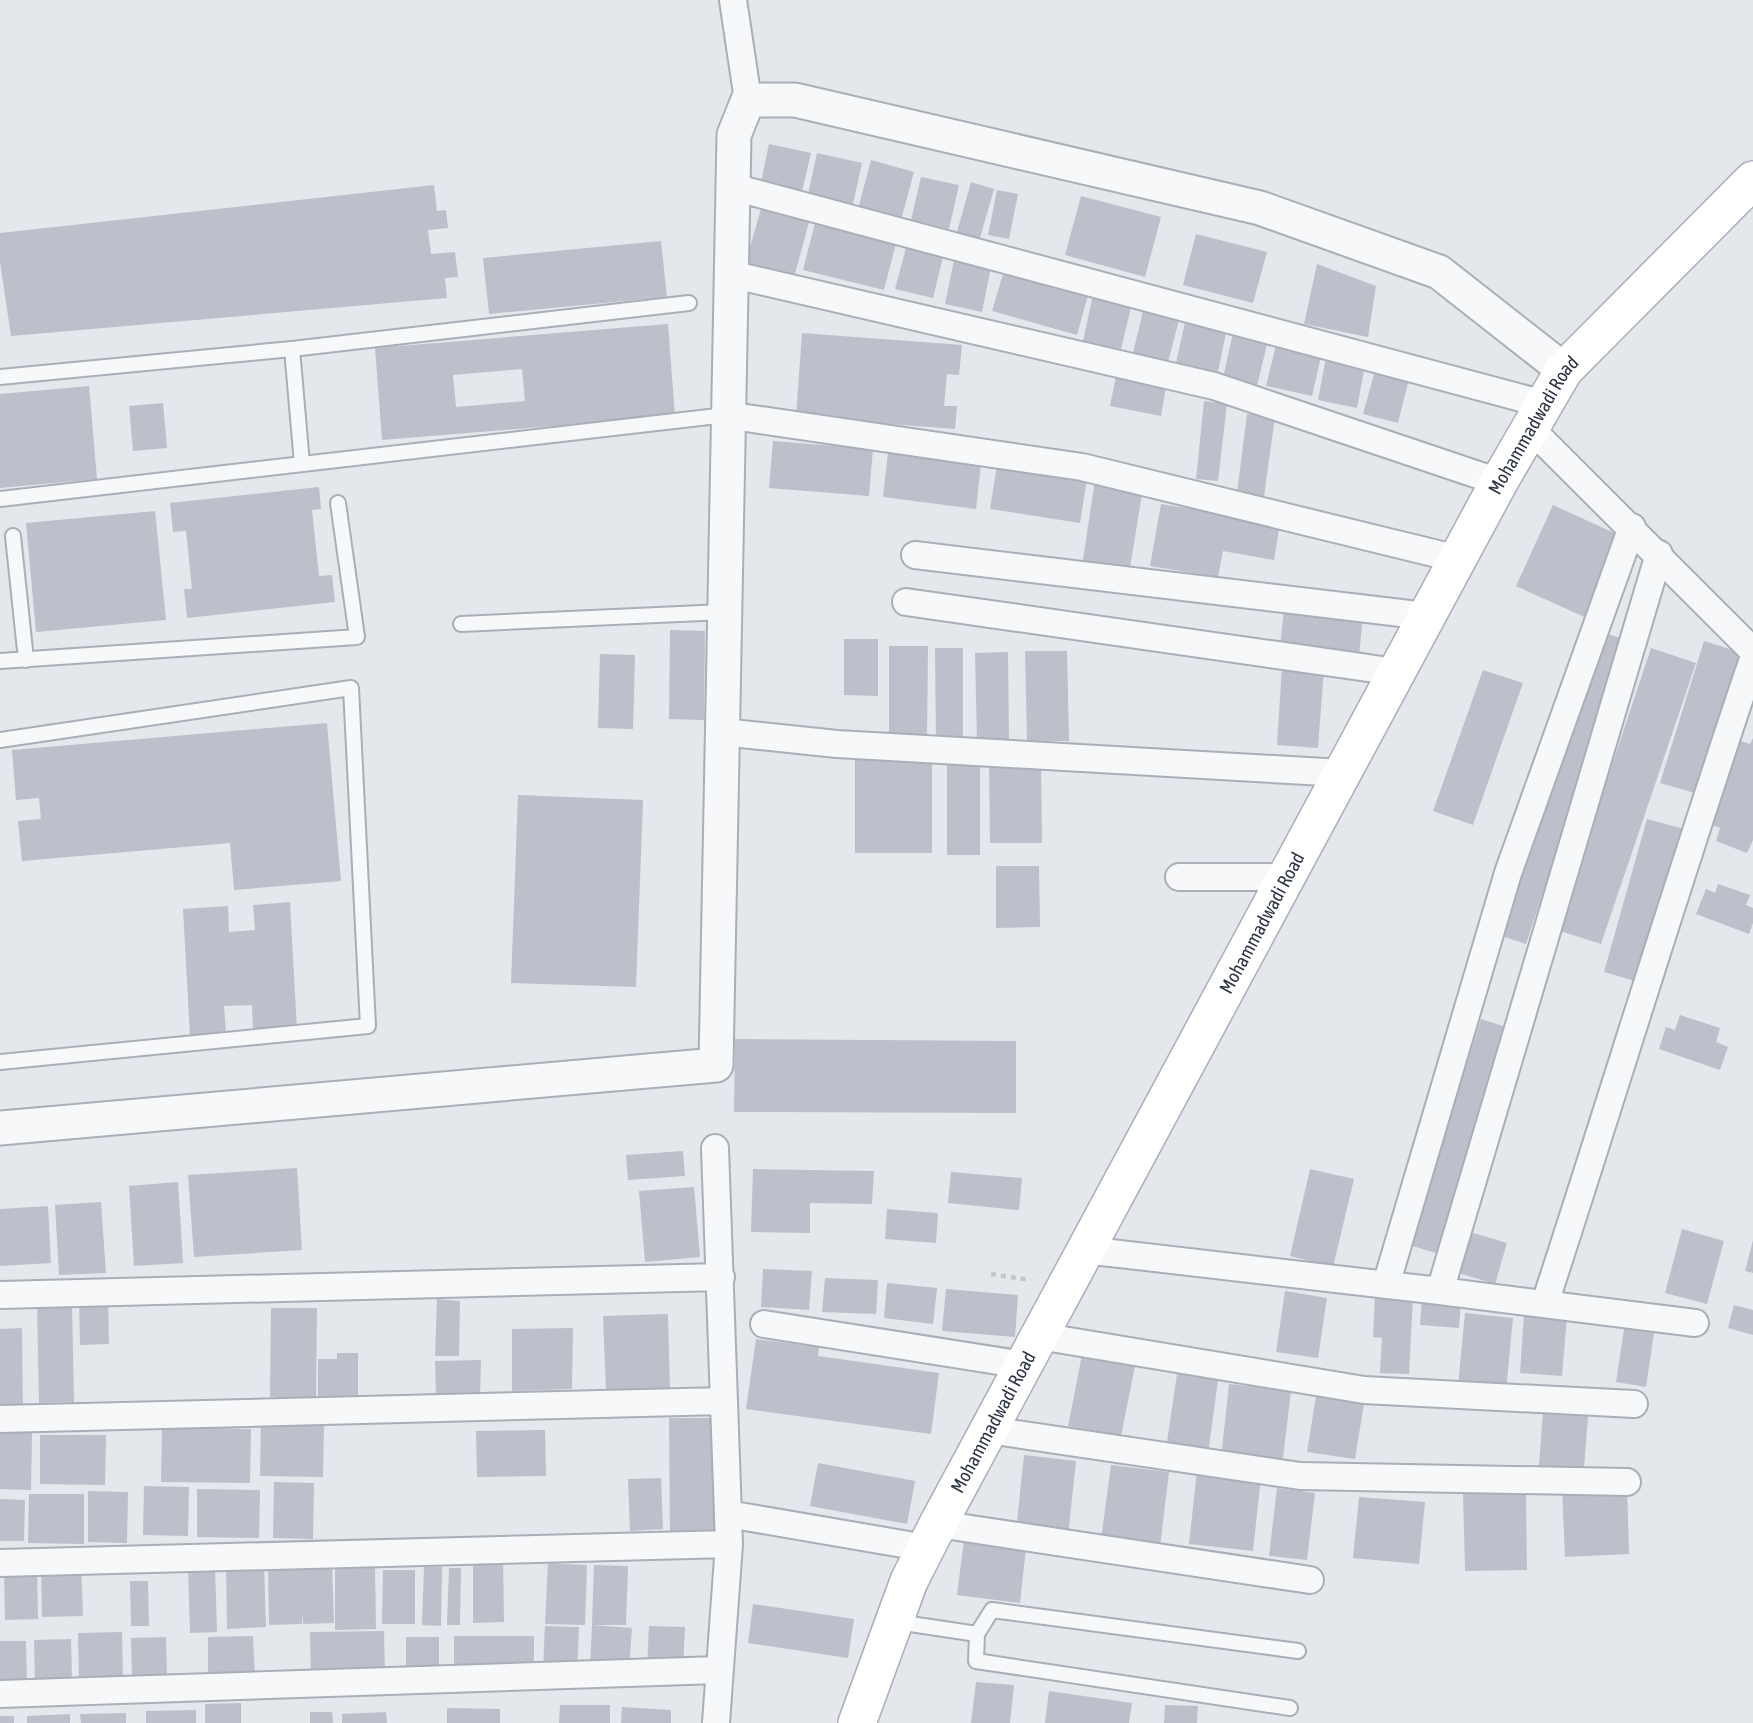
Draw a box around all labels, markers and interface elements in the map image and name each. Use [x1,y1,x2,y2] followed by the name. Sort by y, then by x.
[1484,351,1583,498] street label: Mohammadwadi Road
[1215,848,1309,997] street label: Mohammadwadi Road
[946,1348,1040,1496] street label: Mohammadwadi Road

